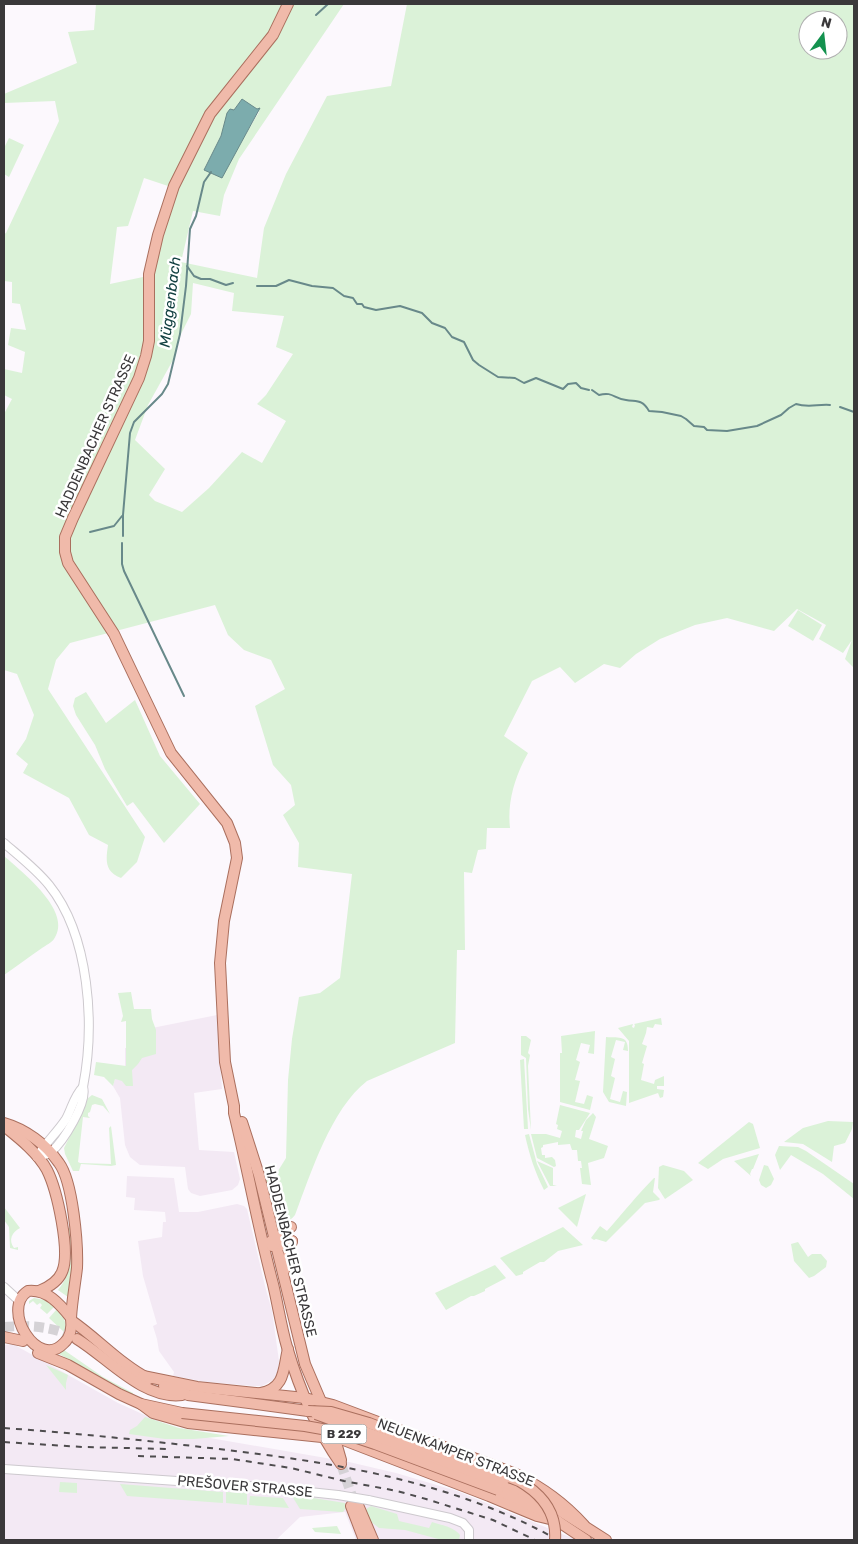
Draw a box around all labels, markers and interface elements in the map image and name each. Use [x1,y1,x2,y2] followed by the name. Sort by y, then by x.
[798,10,848,60] north arrow
[819,13,833,32] text: N
[155,256,185,348] water label: Müggenbach
[52,352,139,520] street label: HADDENBACHER STRASSE
[261,1163,320,1339] street label: HADDENBACHER STRASSE
[375,1415,536,1490] street label: NEUENKAMPER STRASSE
[322,1425,366,1444] road number: B 229
[177,1471,313,1501] street label: PREŠOVER STRASSE

